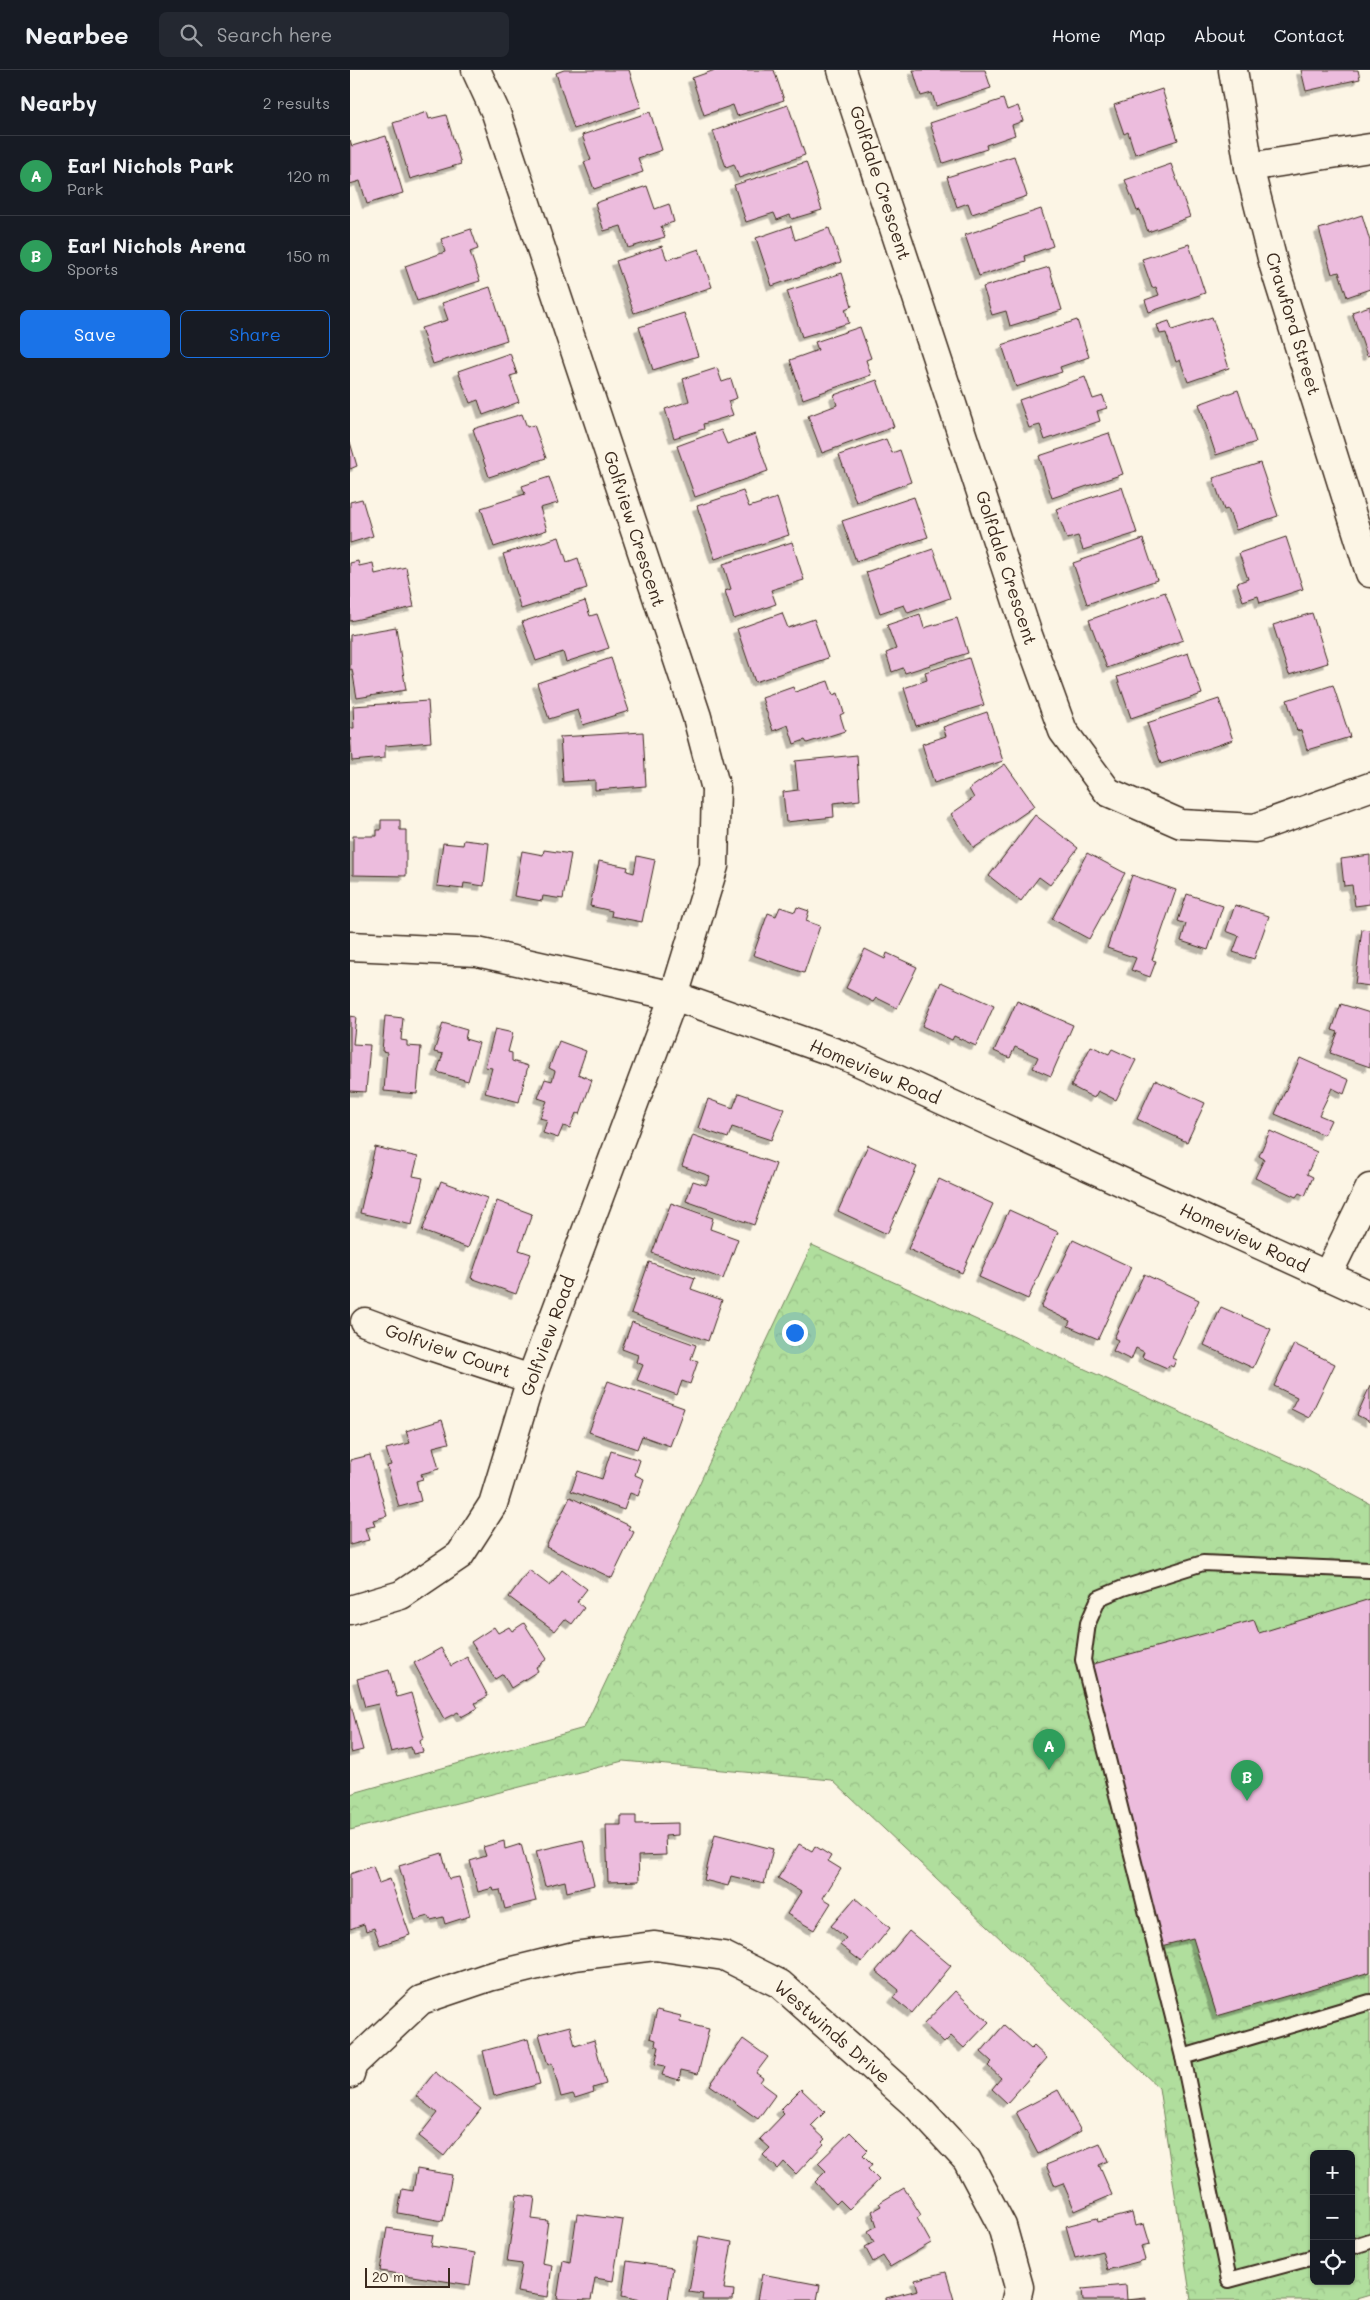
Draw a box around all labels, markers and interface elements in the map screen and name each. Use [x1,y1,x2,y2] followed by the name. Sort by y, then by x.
[159,12,509,57] search box
[25,19,129,50] text: Nearbee
[177,21,205,49] icon: search
[217,22,332,47] text: Search here
[1052,23,1101,47] text: Home
[1129,23,1165,47] text: Map
[1193,23,1246,47] text: About
[1274,23,1345,47] text: Contact
[20,89,97,116] text: Nearby
[263,92,330,113] text: 2 results
[845,102,917,263] street label: Golfdale Crescent
[67,153,234,178] text: Earl Nichols Park
[30,165,42,186] text: A
[286,165,330,186] text: 120 m
[67,178,103,199] text: Park
[67,233,246,258] text: Earl Nichols Arena
[31,245,41,266] text: B
[286,245,330,266] text: 150 m
[1261,249,1327,398] street label: Crawford Street
[67,258,118,279] text: Sports
[20,310,170,358] button: Save
[180,310,330,358] button: Share
[598,448,672,610] street label: Golfview Crescent
[971,487,1043,648] street label: Golfdale Crescent
[806,1033,944,1109] street label: Homeview Road
[1176,1197,1313,1277] street label: Homeview Road
[514,1272,580,1399] street label: Golfview Road
[382,1317,515,1383] street label: Golfview Court
[782,1320,808,1346] your location
[1033,1729,1065,1770] pin: A
[1231,1760,1263,1801] pin: B
[769,1974,896,2088] street label: Westwinds Drive
[1310,2150,1355,2285] map controls
[1310,2150,1355,2195] button: +
[1310,2195,1355,2240] button: −
[1310,2240,1355,2285] button: locate
[365,2265,450,2288] scale bar
[372,2267,404,2286] text: 20 m

